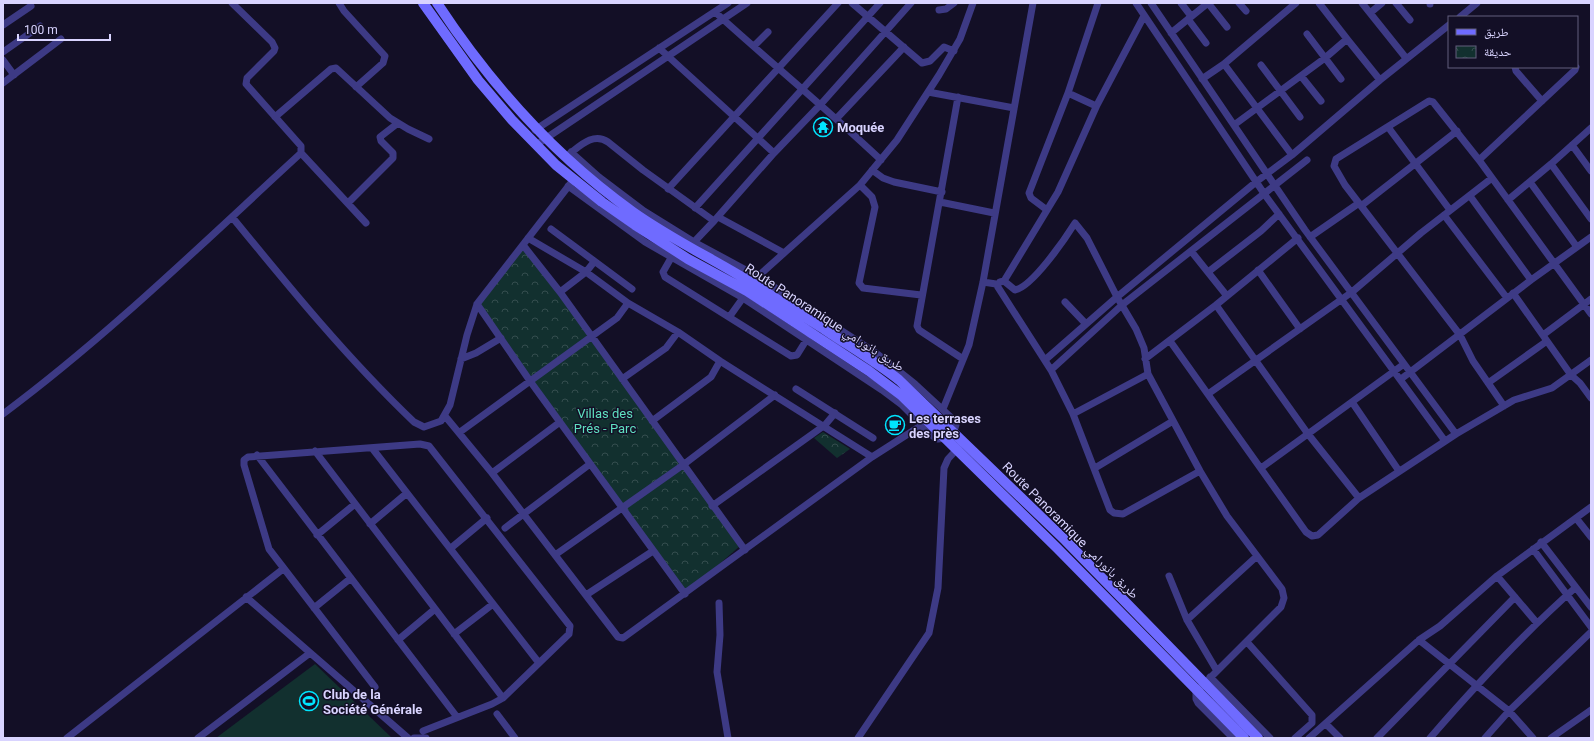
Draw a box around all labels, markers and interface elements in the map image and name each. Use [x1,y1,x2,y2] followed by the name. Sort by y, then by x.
[18,16,110,42] scale bar
[1448,16,1578,68] legend
[24,23,58,37] text: 100 m
[1484,25,1509,39] text: طريق
[1484,45,1512,59] text: حديقة
[812,116,834,138] temple icon: Moquée
[837,120,884,135] place label: Moquée
[741,260,907,377] street label: Route Panoramique طريق بانورامي
[574,406,636,436] park label: Villas des Prés - Parc
[909,411,981,441] place label: Les terrases des près
[884,414,906,436] cafe icon: Les terrases des près
[997,459,1142,604] street label: Route Panoramique طريق بانورامي
[323,687,422,717] place label: Club de la Société Générale
[298,690,320,712] sports icon: Club de la Société Générale

